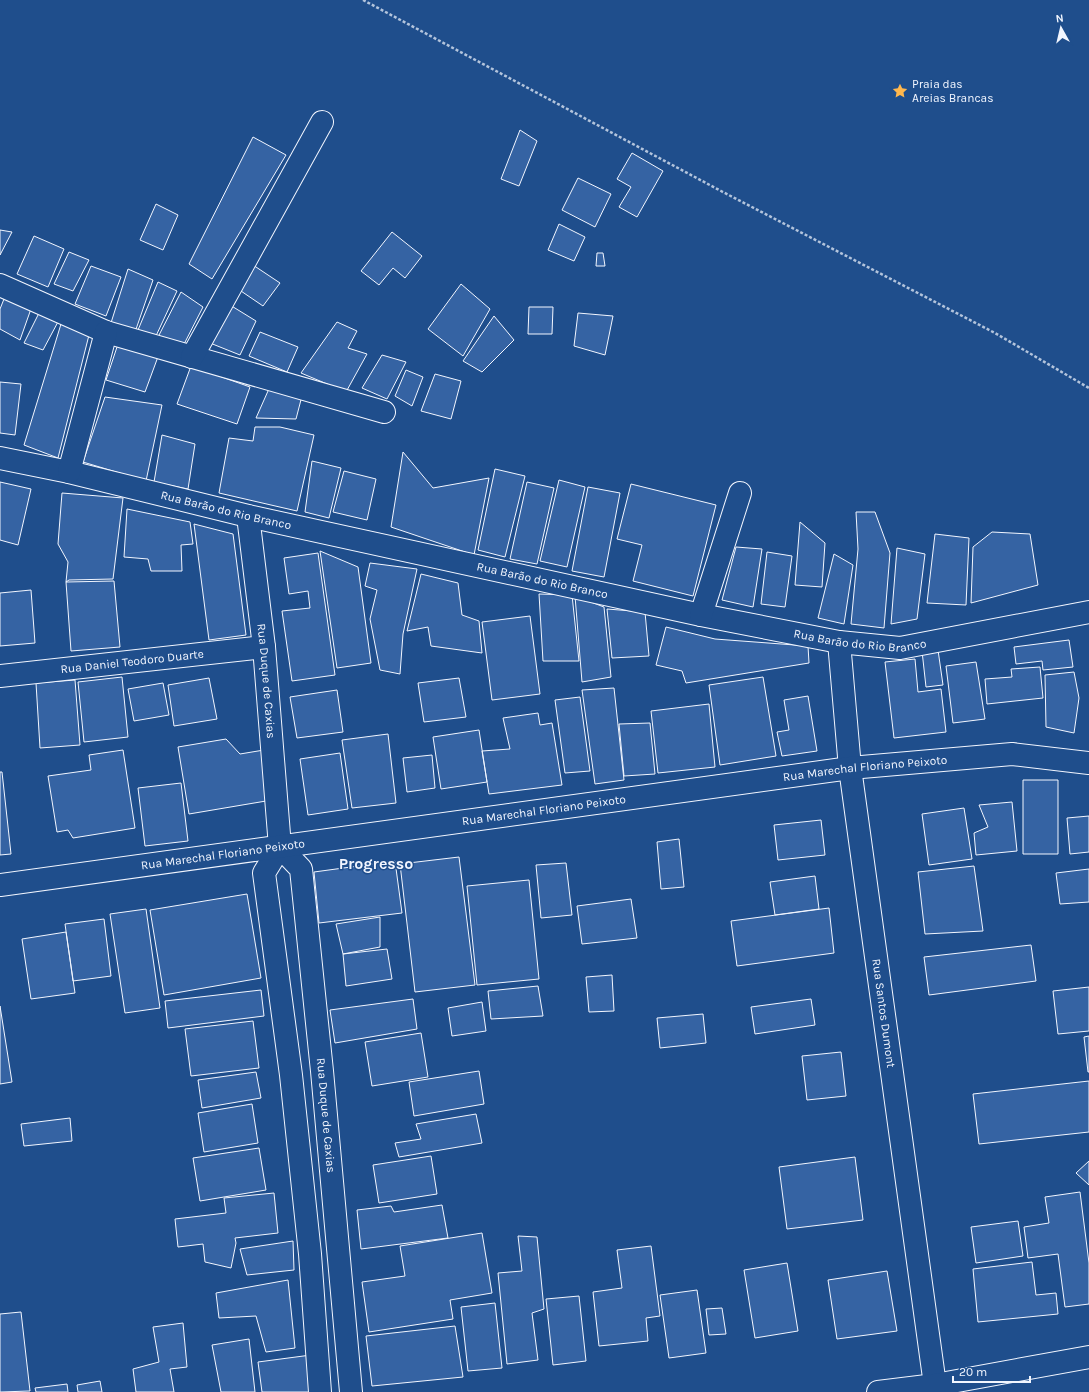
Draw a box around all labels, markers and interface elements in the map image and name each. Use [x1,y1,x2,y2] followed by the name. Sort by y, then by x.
[1041,8,1081,48] north arrow
[1055,12,1064,26] text: N
[912,77,993,105] place label: Praia das Areias Brancas
[891,82,909,100] place icon: Praia das Areias Brancas
[159,488,293,532] street label: Rua Barão do Rio Branco
[475,559,609,601] street label: Rua Barão do Rio Branco
[254,623,278,739] street label: Rua Duque de Caxias
[793,626,927,655] street label: Rua Barão do Rio Branco
[60,647,205,676] street label: Rua Daniel Teodoro Duarte
[782,753,948,784] street label: Rua Marechal Floriano Peixoto
[461,792,627,828] street label: Rua Marechal Floriano Peixoto
[140,836,306,873] street label: Rua Marechal Floriano Peixoto
[339,854,413,873] district label: Progresso
[869,958,898,1069] street label: Rua Santos Dumont
[314,1057,338,1173] street label: Rua Duque de Caxias
[953,1358,1030,1384] scale bar
[959,1365,987,1379] text: 20 m

